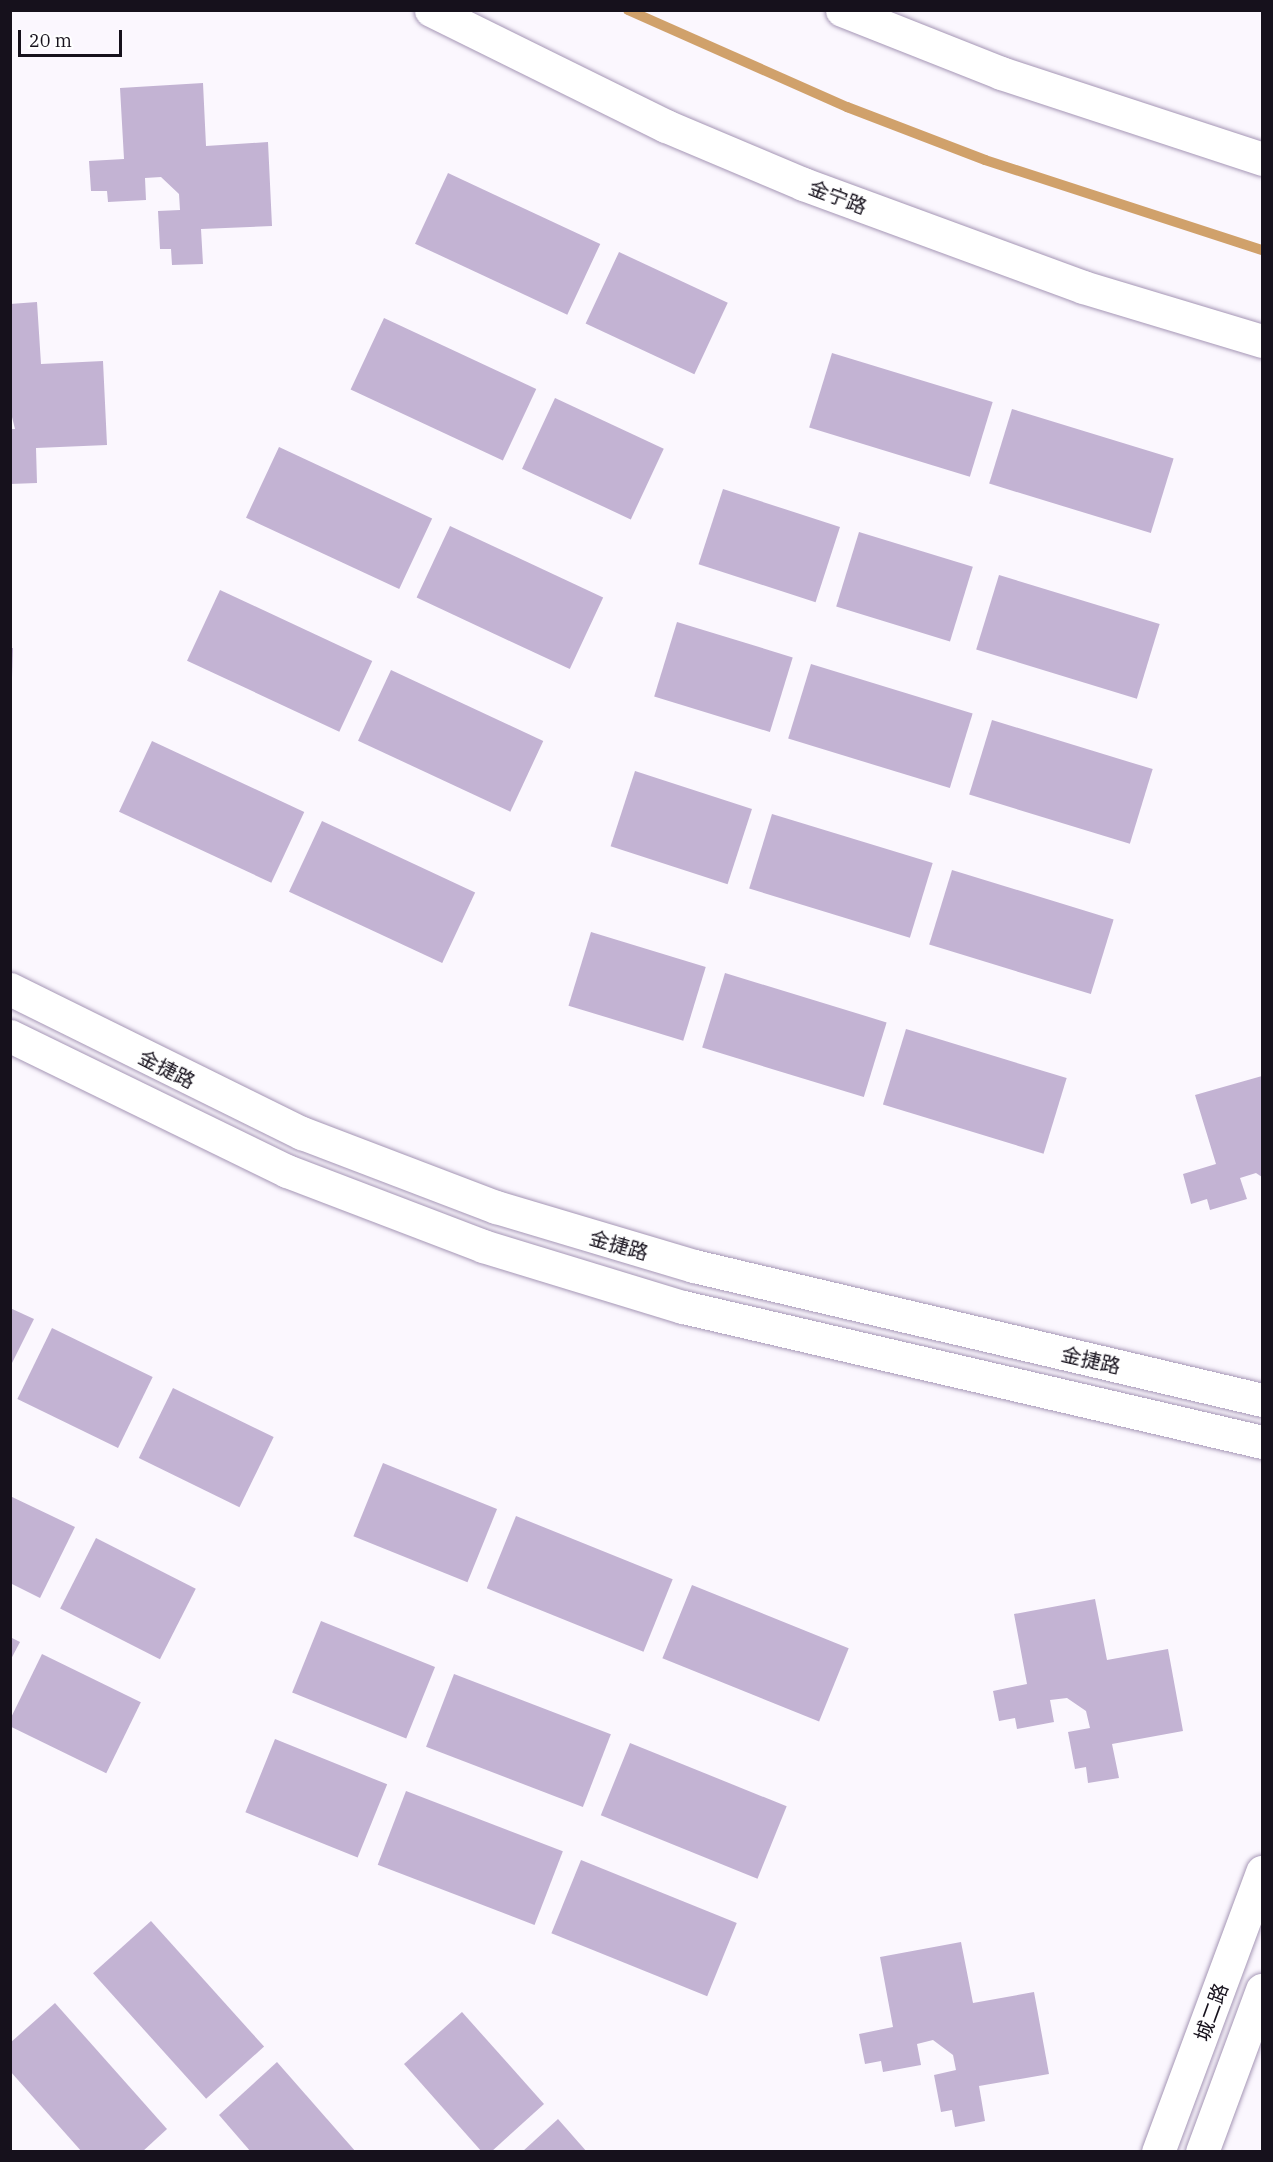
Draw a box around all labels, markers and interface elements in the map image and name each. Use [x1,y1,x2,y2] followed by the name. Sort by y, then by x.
[21,18,124,56] scale bar
[29,29,72,52] text: 20 m
[806,175,870,219] street label: 金宁路
[135,1045,199,1093] street label: 金捷路
[587,1225,651,1265] street label: 金捷路
[1059,1342,1123,1378] street label: 金捷路
[1189,1980,1233,2044] street label: 城二路

